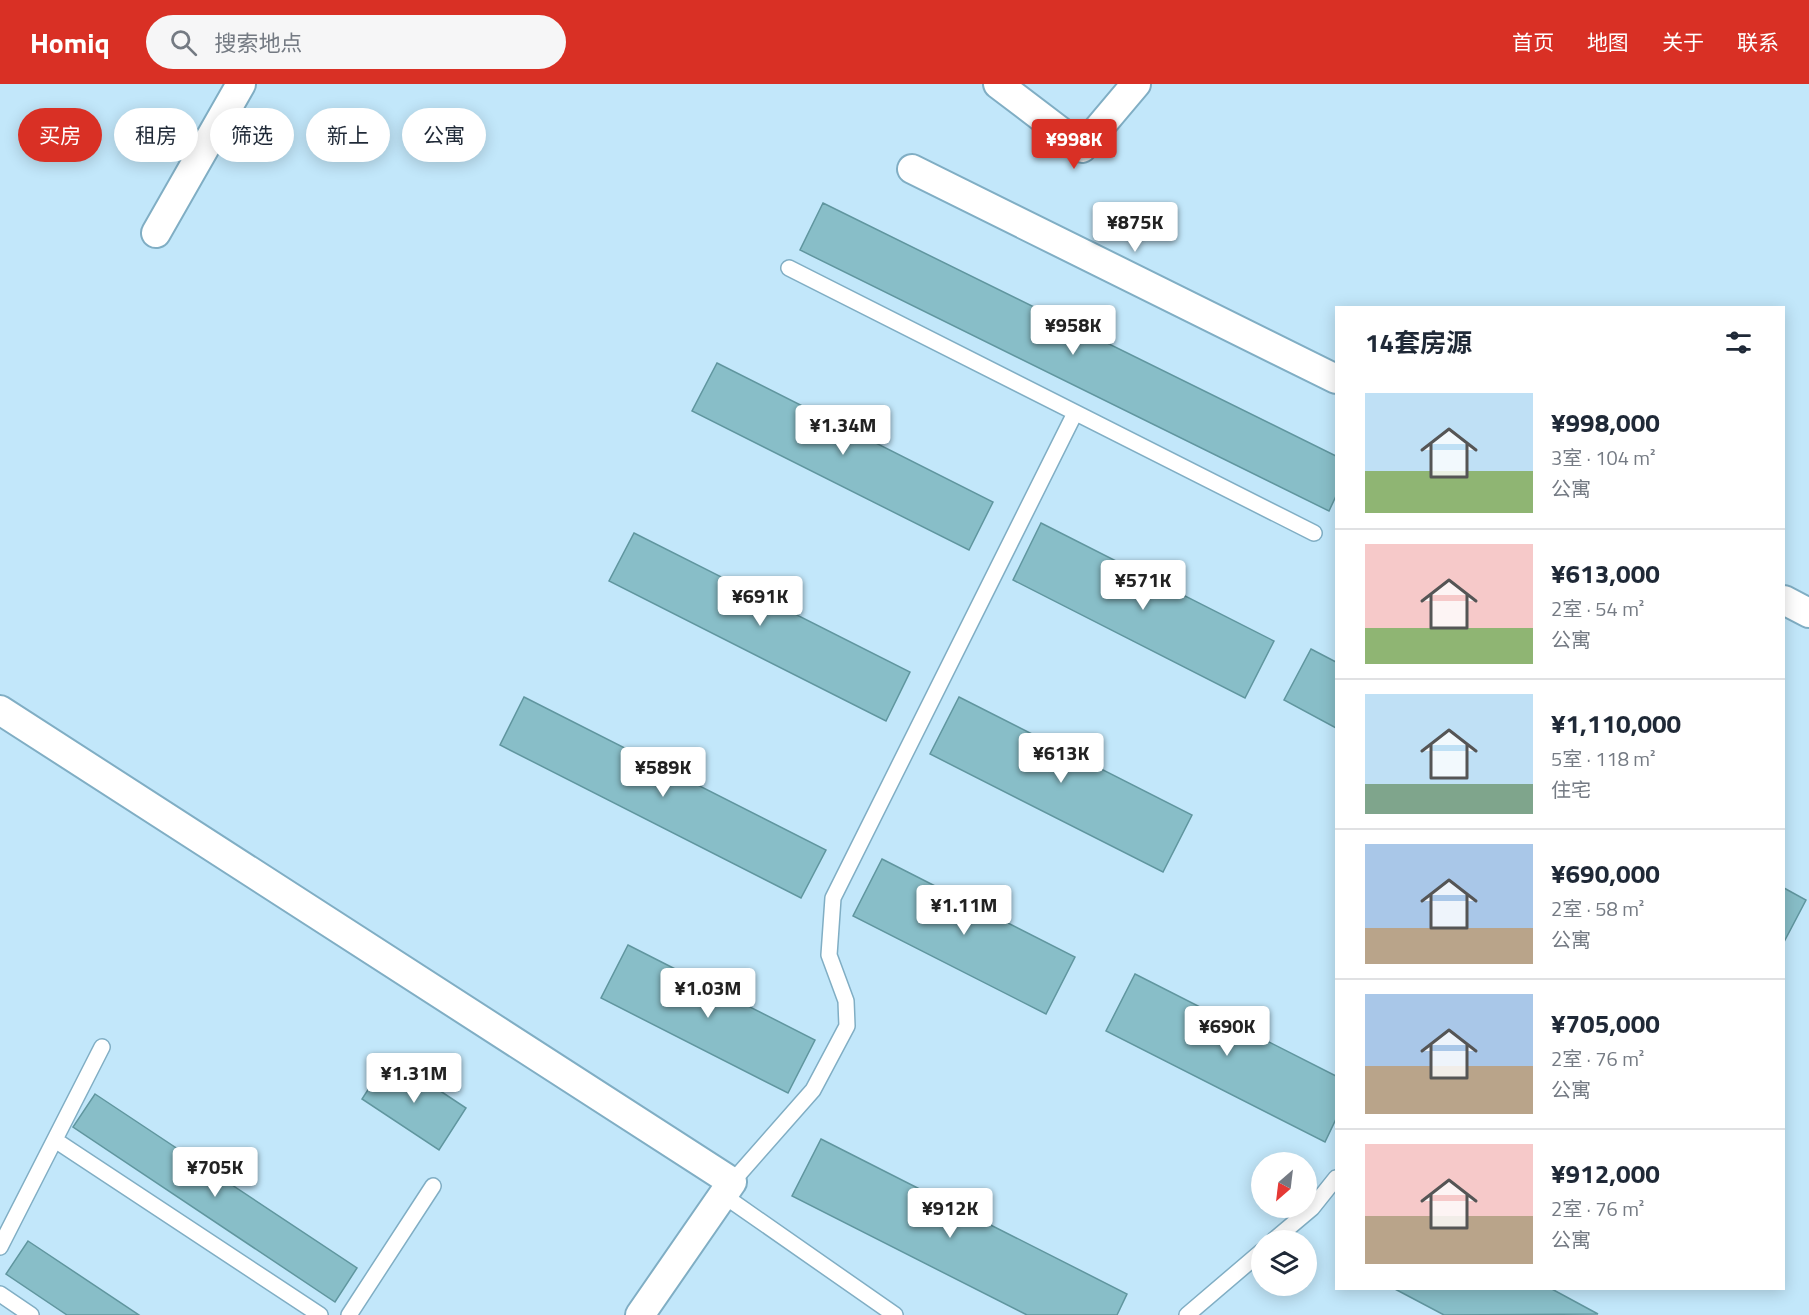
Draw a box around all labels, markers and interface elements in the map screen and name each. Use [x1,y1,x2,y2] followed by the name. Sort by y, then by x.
[146,15,566,69] search box
[30,21,110,64] text: Homiq
[167,26,200,59] icon: search
[215,26,303,60] text: 搜索地点
[1512,26,1554,58] text: 首页
[1587,26,1629,58] text: 地图
[1662,26,1704,58] text: 关于
[1737,26,1779,58] text: 联系
[18,108,102,162] chip: 买房
[114,108,198,162] chip: 租房
[210,108,294,162] chip: 筛选
[306,108,390,162] chip: 新上
[402,108,486,162] chip: 公寓
[1032,119,1116,170] pin: ¥998K
[1046,123,1102,154] text: ¥998K
[1093,202,1177,253] pin: ¥875K
[1107,206,1163,237] text: ¥875K
[1031,305,1115,356] pin: ¥958K
[1045,309,1101,340] text: ¥958K
[1365,323,1472,362] text: 14套房源
[1722,326,1755,359] icon: filters
[1551,403,1660,442] text: ¥998,000
[794,405,892,456] pin: ¥1.34M
[809,409,877,440] text: ¥1.34M
[1413,417,1485,489] icon: home
[1551,442,1656,473] text: 3室 · 104 m²
[1551,473,1591,504] text: 公寓
[1551,554,1660,593] text: ¥613,000
[1101,560,1185,611] pin: ¥571K
[1115,564,1171,595] text: ¥571K
[1413,568,1485,640] icon: home
[718,576,802,627] pin: ¥691K
[732,580,788,611] text: ¥691K
[1551,593,1644,624] text: 2室 · 54 m²
[1551,624,1591,655] text: 公寓
[1551,704,1681,743] text: ¥1,110,000
[1413,718,1485,790] icon: home
[1019,733,1103,784] pin: ¥613K
[1033,737,1089,768] text: ¥613K
[1551,743,1656,774] text: 5室 · 118 m²
[621,747,705,798] pin: ¥589K
[635,751,691,782] text: ¥589K
[1551,774,1591,805] text: 住宅
[1551,854,1660,893] text: ¥690,000
[1413,868,1485,940] icon: home
[915,885,1013,936] pin: ¥1.11M
[930,889,998,920] text: ¥1.11M
[1551,893,1644,924] text: 2室 · 58 m²
[1551,924,1591,955] text: 公寓
[659,968,757,1019] pin: ¥1.03M
[674,972,742,1003] text: ¥1.03M
[1551,1004,1660,1043] text: ¥705,000
[1185,1006,1269,1057] pin: ¥690K
[1199,1010,1255,1041] text: ¥690K
[1413,1018,1485,1090] icon: home
[1551,1043,1644,1074] text: 2室 · 76 m²
[365,1053,463,1104] pin: ¥1.31M
[380,1057,448,1088] text: ¥1.31M
[1551,1074,1591,1105] text: 公寓
[173,1147,257,1198] pin: ¥705K
[187,1151,243,1182] text: ¥705K
[1251,1152,1317,1218] north arrow
[1251,1152,1317,1296] map controls
[1551,1154,1660,1193] text: ¥912,000
[1413,1168,1485,1240] icon: home
[908,1188,992,1239] pin: ¥912K
[922,1192,978,1223] text: ¥912K
[1551,1193,1644,1224] text: 2室 · 76 m²
[1551,1224,1591,1255] text: 公寓
[1251,1230,1317,1296] button: layers

